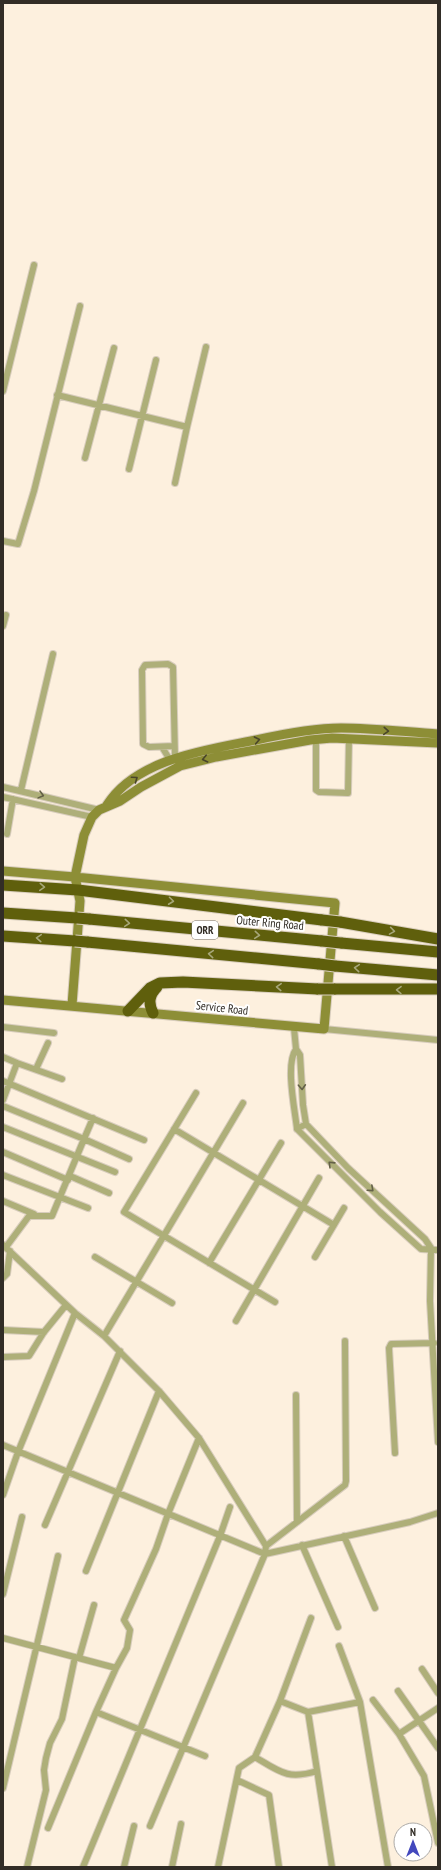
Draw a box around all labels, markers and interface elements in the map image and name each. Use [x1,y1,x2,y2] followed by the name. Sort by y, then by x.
[383,727,389,735] one-way arrow
[254,736,260,744] one-way arrow
[202,755,208,763] one-way arrow
[130,777,137,784] one-way arrow
[38,791,44,799] one-way arrow
[39,882,45,891] one-way arrow
[168,896,174,905] one-way arrow
[236,912,304,933] street label: Outer Ring Road
[124,918,130,927] one-way arrow
[192,921,218,939] road number: ORR
[389,926,395,935] one-way arrow
[254,931,260,940] one-way arrow
[36,934,42,943] one-way arrow
[208,949,214,958] one-way arrow
[354,963,360,972] one-way arrow
[276,983,282,992] one-way arrow
[396,985,402,994] one-way arrow
[195,997,249,1018] street label: Service Road
[297,1084,306,1090] one-way arrow
[328,1161,336,1169] one-way arrow
[367,1185,374,1192] one-way arrow
[393,1822,433,1862] north arrow
[410,1825,416,1839] text: N

